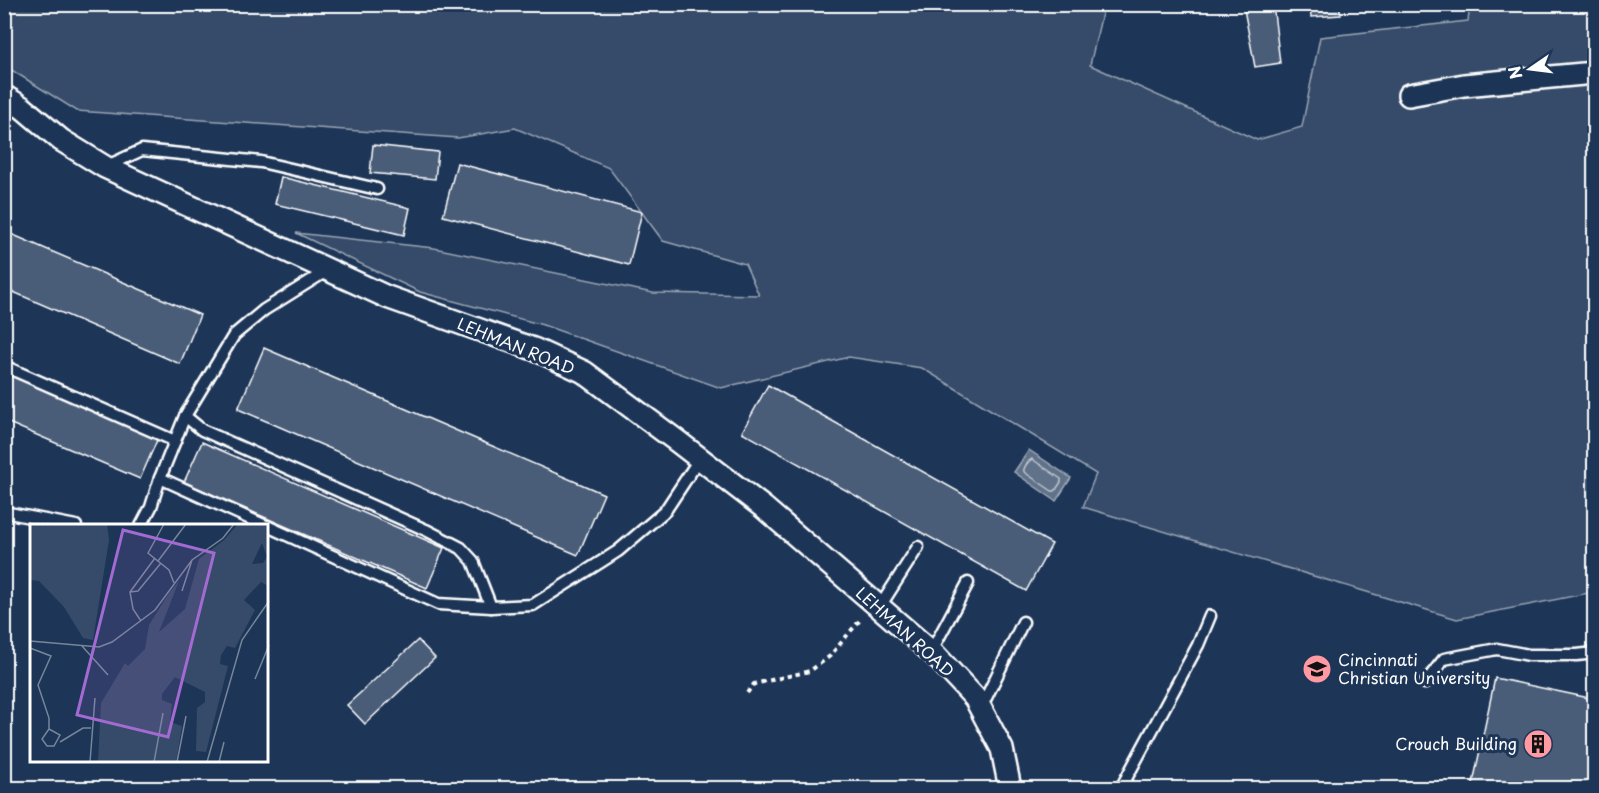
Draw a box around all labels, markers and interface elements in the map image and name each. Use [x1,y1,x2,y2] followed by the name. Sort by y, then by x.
[1500,39,1560,99] north arrow
[1501,64,1528,82] text: N
[454,311,579,380] street label: LEHMAN ROAD
[30,524,268,763] inset map
[851,581,960,682] street label: LEHMAN ROAD
[1338,647,1491,689] place label: Cincinnati Christian University
[1301,653,1333,685] school or university icon: Cincinnati Christian University
[1522,728,1554,760] building icon: Crouch Building
[1395,731,1517,755] place label: Crouch Building

